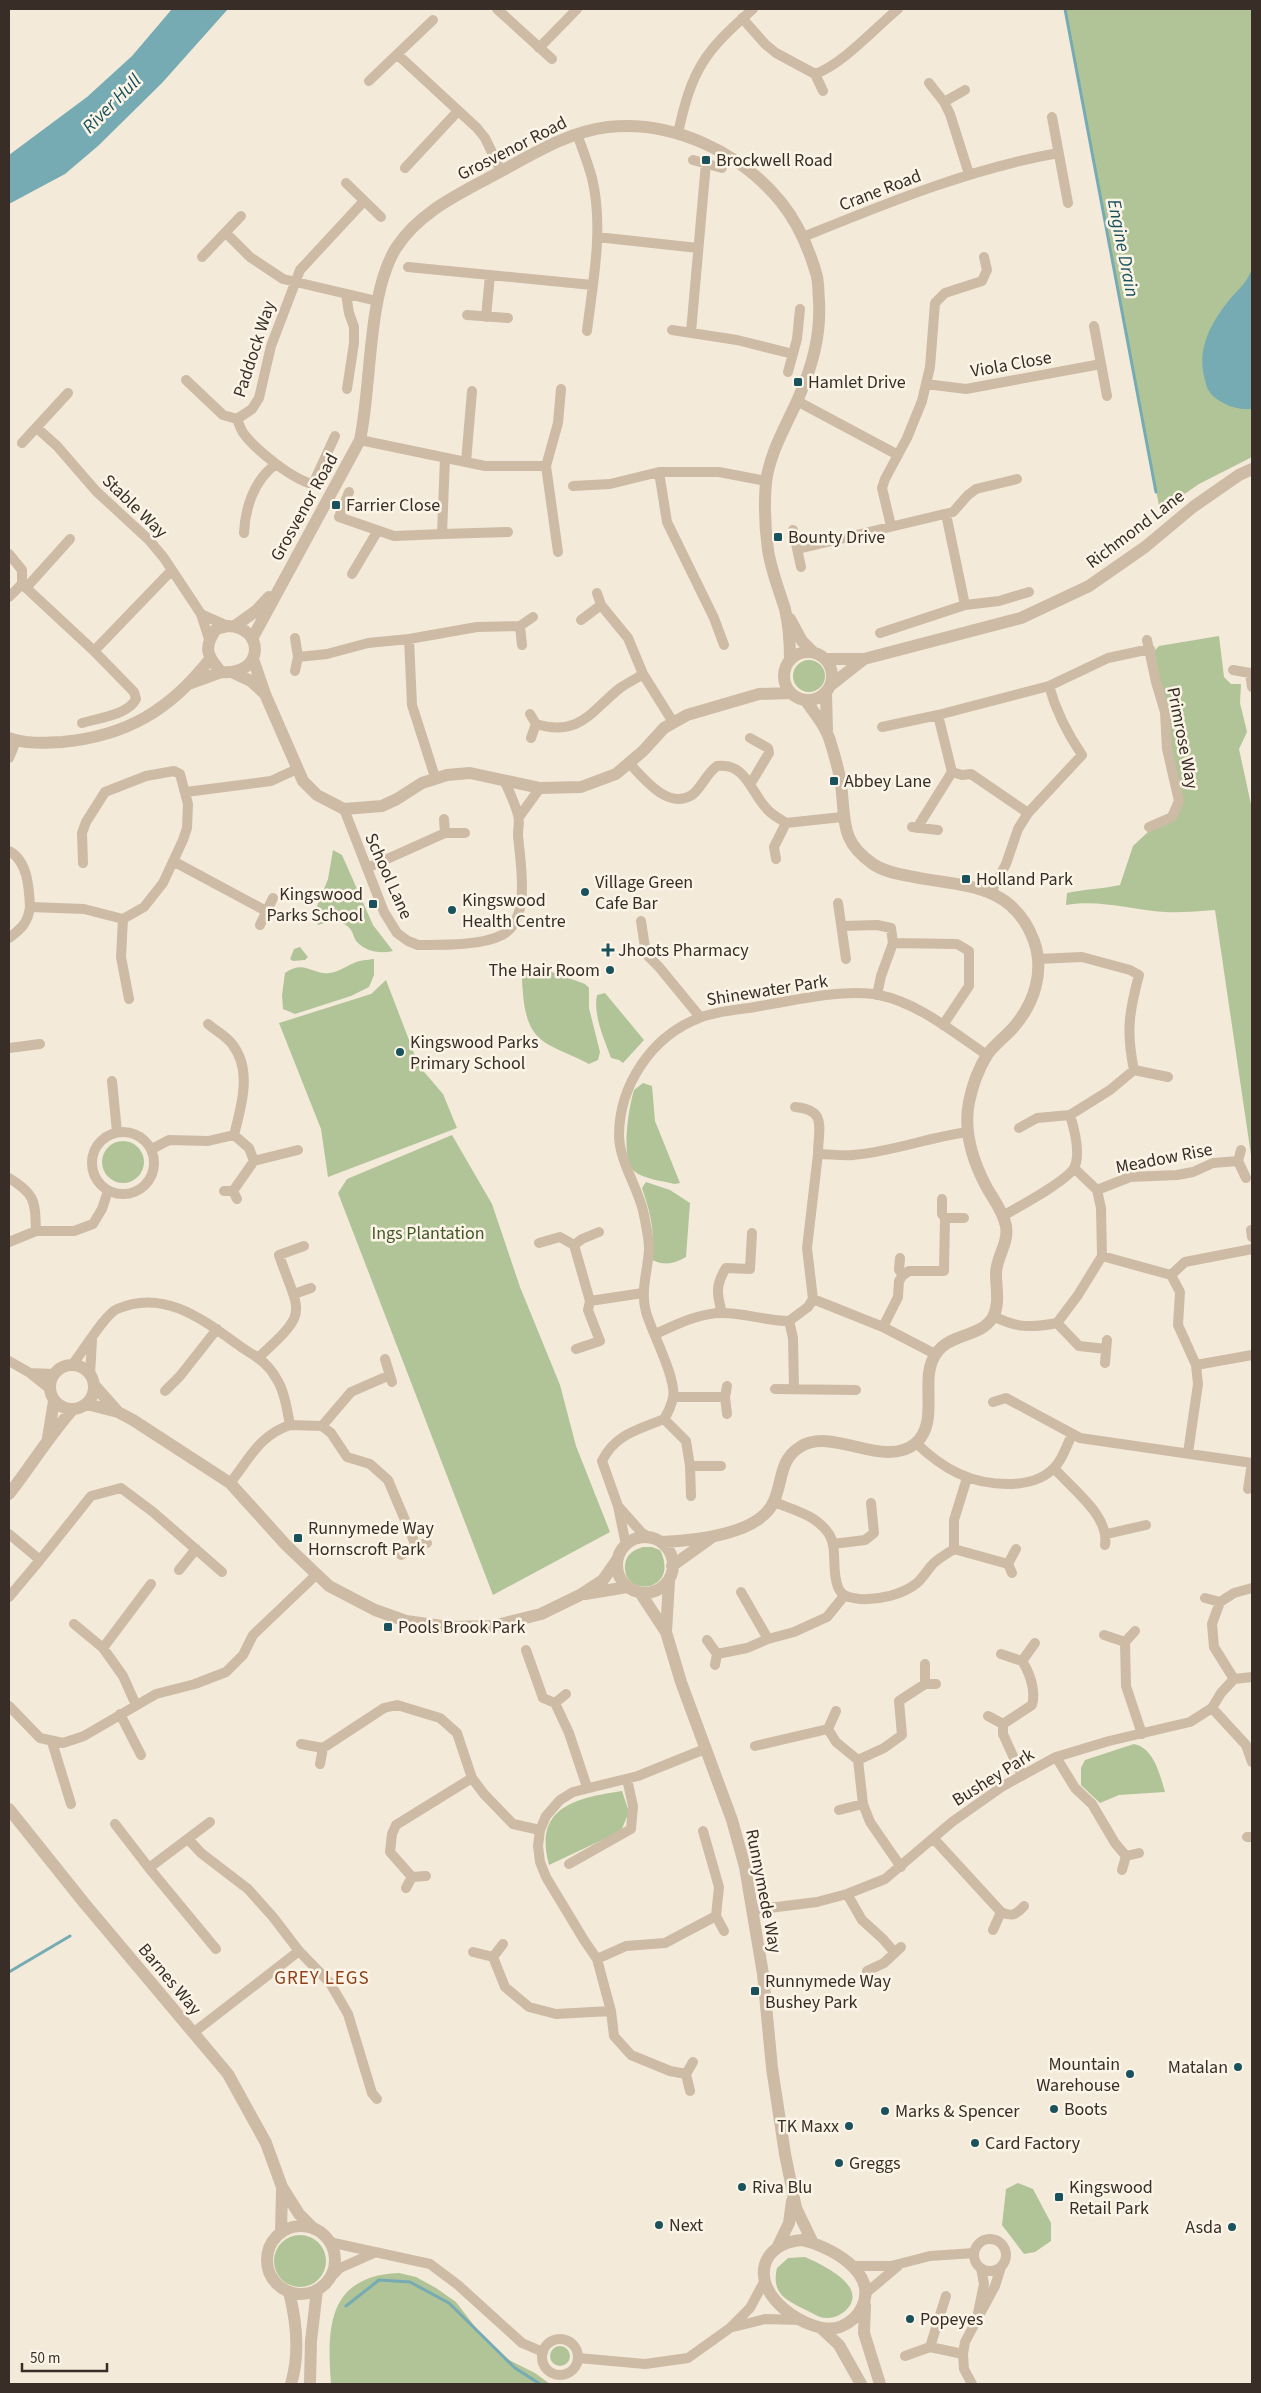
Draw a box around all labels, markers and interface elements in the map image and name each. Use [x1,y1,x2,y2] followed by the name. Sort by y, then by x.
[76,68,148,140] water label: River Hull
[453,110,571,187] street label: Grosvenor Road
[716,148,833,173] place label: Brockwell Road
[700,154,712,166] marker: Brockwell Road
[835,163,925,218] street label: Crane Road
[1100,197,1145,300] water label: Engine Drain
[227,297,282,401] street label: Paddock Way
[969,345,1054,384] street label: Viola Close
[808,370,906,395] place label: Hamlet Drive
[792,376,804,388] marker: Hamlet Drive
[264,449,344,566] street label: Grosvenor Road
[96,469,173,544] street label: Stable Way
[1081,484,1190,575] street label: Richmond Lane
[346,493,440,518] place label: Farrier Close
[330,499,342,511] marker: Farrier Close
[788,525,885,550] place label: Bounty Drive
[772,531,784,543] marker: Bounty Drive
[1160,685,1205,792] street label: Primrose Way
[844,769,931,794] place label: Abbey Lane
[828,775,840,787] marker: Abbey Lane
[358,829,419,923] street label: School Lane
[976,867,1073,892] place label: Holland Park
[595,870,693,916] place label: Village Green Cafe Bar
[960,873,972,885] marker: Holland Park
[266,882,363,928] place label: Kingswood Parks School
[579,886,591,898] marker: Village Green Cafe Bar
[462,888,566,934] place label: Kingswood Health Centre
[367,898,379,910] marker: Kingswood Parks School
[446,904,458,916] marker: Kingswood Health Centre
[618,938,749,963] place label: Jhoots Pharmacy
[602,944,614,956] marker: Jhoots Pharmacy
[488,958,600,983] place label: The Hair Room
[604,964,616,976] marker: The Hair Room
[705,969,830,1012] street label: Shinewater Park
[410,1030,538,1076] place label: Kingswood Parks Primary School
[394,1046,406,1058] marker: Kingswood Parks Primary School
[1114,1137,1215,1180] street label: Meadow Rise
[371,1221,485,1246] park label: Ings Plantation
[308,1516,434,1562] place label: Runnymede Way Hornscroft Park
[292,1532,304,1544] marker: Runnymede Way Hornscroft Park
[398,1615,525,1640] place label: Pools Brook Park
[382,1621,394,1633] marker: Pools Brook Park
[947,1742,1039,1813] street label: Bushey Park
[739,1827,788,1956] street label: Runnymede Way
[132,1938,208,2021] street label: Barnes Way
[274,1965,370,1992] district label: GREY LEGS
[765,1969,891,2015] place label: Runnymede Way Bushey Park
[749,1985,761,1997] marker: Runnymede Way Bushey Park
[1036,2052,1120,2098] place label: Mountain Warehouse
[1168,2055,1228,2080] place label: Matalan
[1232,2061,1244,2073] marker: Matalan
[1124,2068,1136,2080] marker: Mountain Warehouse
[1064,2097,1107,2122] place label: Boots
[895,2099,1020,2124] place label: Marks & Spencer
[1048,2103,1060,2115] marker: Boots
[879,2105,891,2117] marker: Marks & Spencer
[777,2114,839,2139] place label: TK Maxx
[843,2120,855,2132] marker: TK Maxx
[985,2131,1081,2156] place label: Card Factory
[969,2137,981,2149] marker: Card Factory
[849,2151,901,2176] place label: Greggs
[833,2157,845,2169] marker: Greggs
[752,2175,812,2200] place label: Riva Blu
[1069,2175,1153,2221] place label: Kingswood Retail Park
[736,2181,748,2193] marker: Riva Blu
[1053,2191,1065,2203] marker: Kingswood Retail Park
[669,2213,703,2238] place label: Next
[1185,2215,1222,2240] place label: Asda
[653,2219,665,2231] marker: Next
[1226,2221,1238,2233] marker: Asda
[920,2307,983,2332] place label: Popeyes
[904,2313,916,2325] marker: Popeyes
[22,2340,108,2372] scale bar
[30,2348,60,2369] text: 50 m

